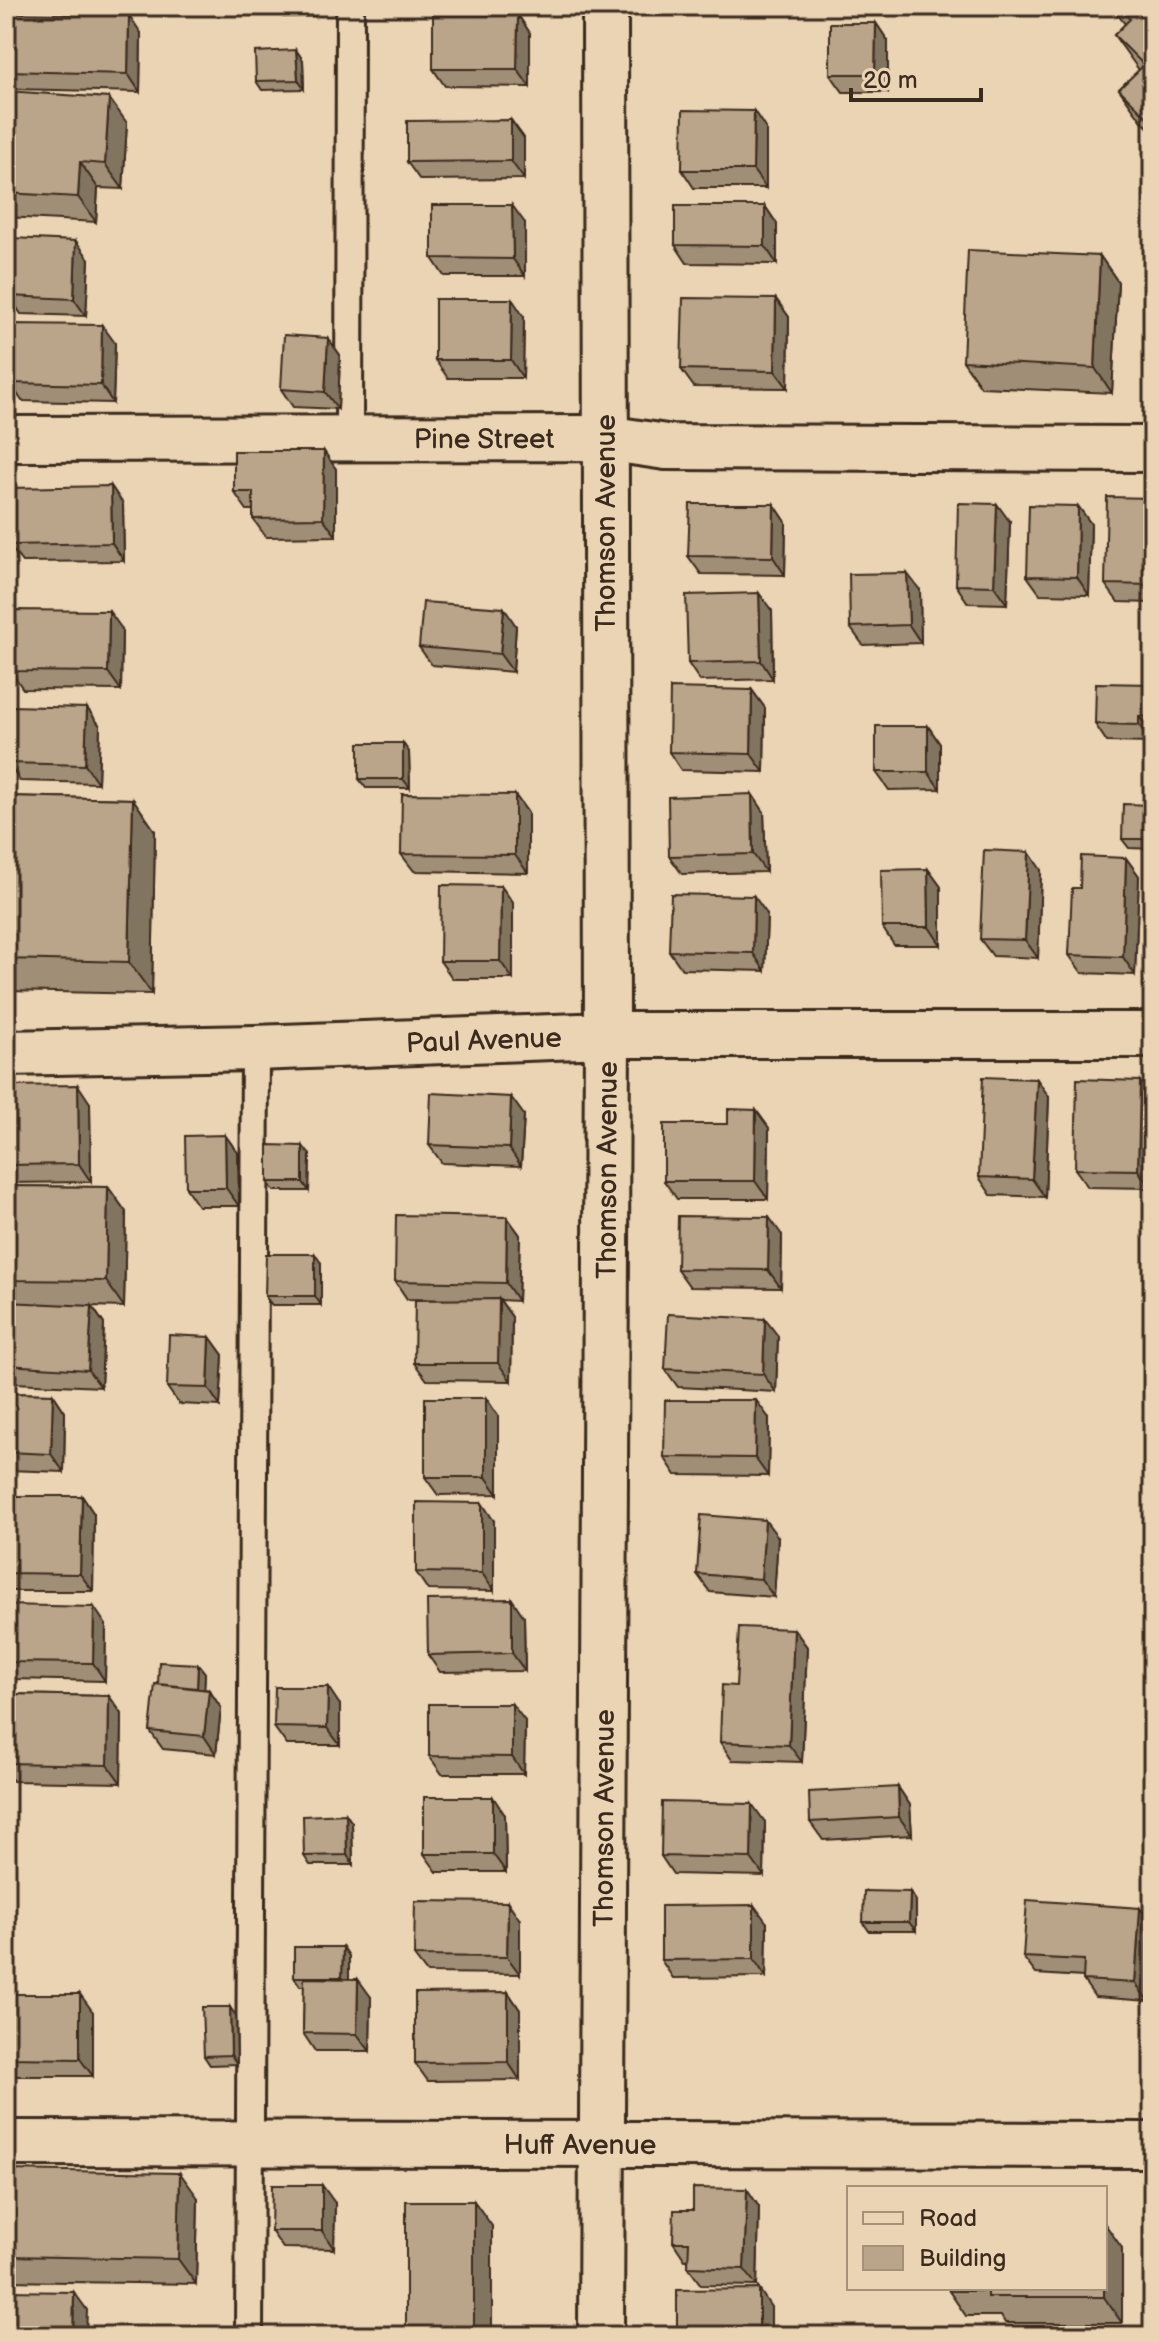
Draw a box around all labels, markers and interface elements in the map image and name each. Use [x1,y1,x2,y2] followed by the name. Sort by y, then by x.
[851,52,981,102] scale bar
[863,66,918,95] text: 20 m
[590,414,623,632] street label: Thomson Avenue
[414,423,555,456] street label: Pine Street
[405,1022,562,1060] street label: Paul Avenue
[591,1061,625,1279] street label: Thomson Avenue
[588,1709,622,1927] street label: Thomson Avenue
[504,2129,656,2162] street label: Huff Avenue
[847,2186,1107,2290] legend
[919,2204,977,2233] text: Road
[919,2244,1006,2273] text: Building

